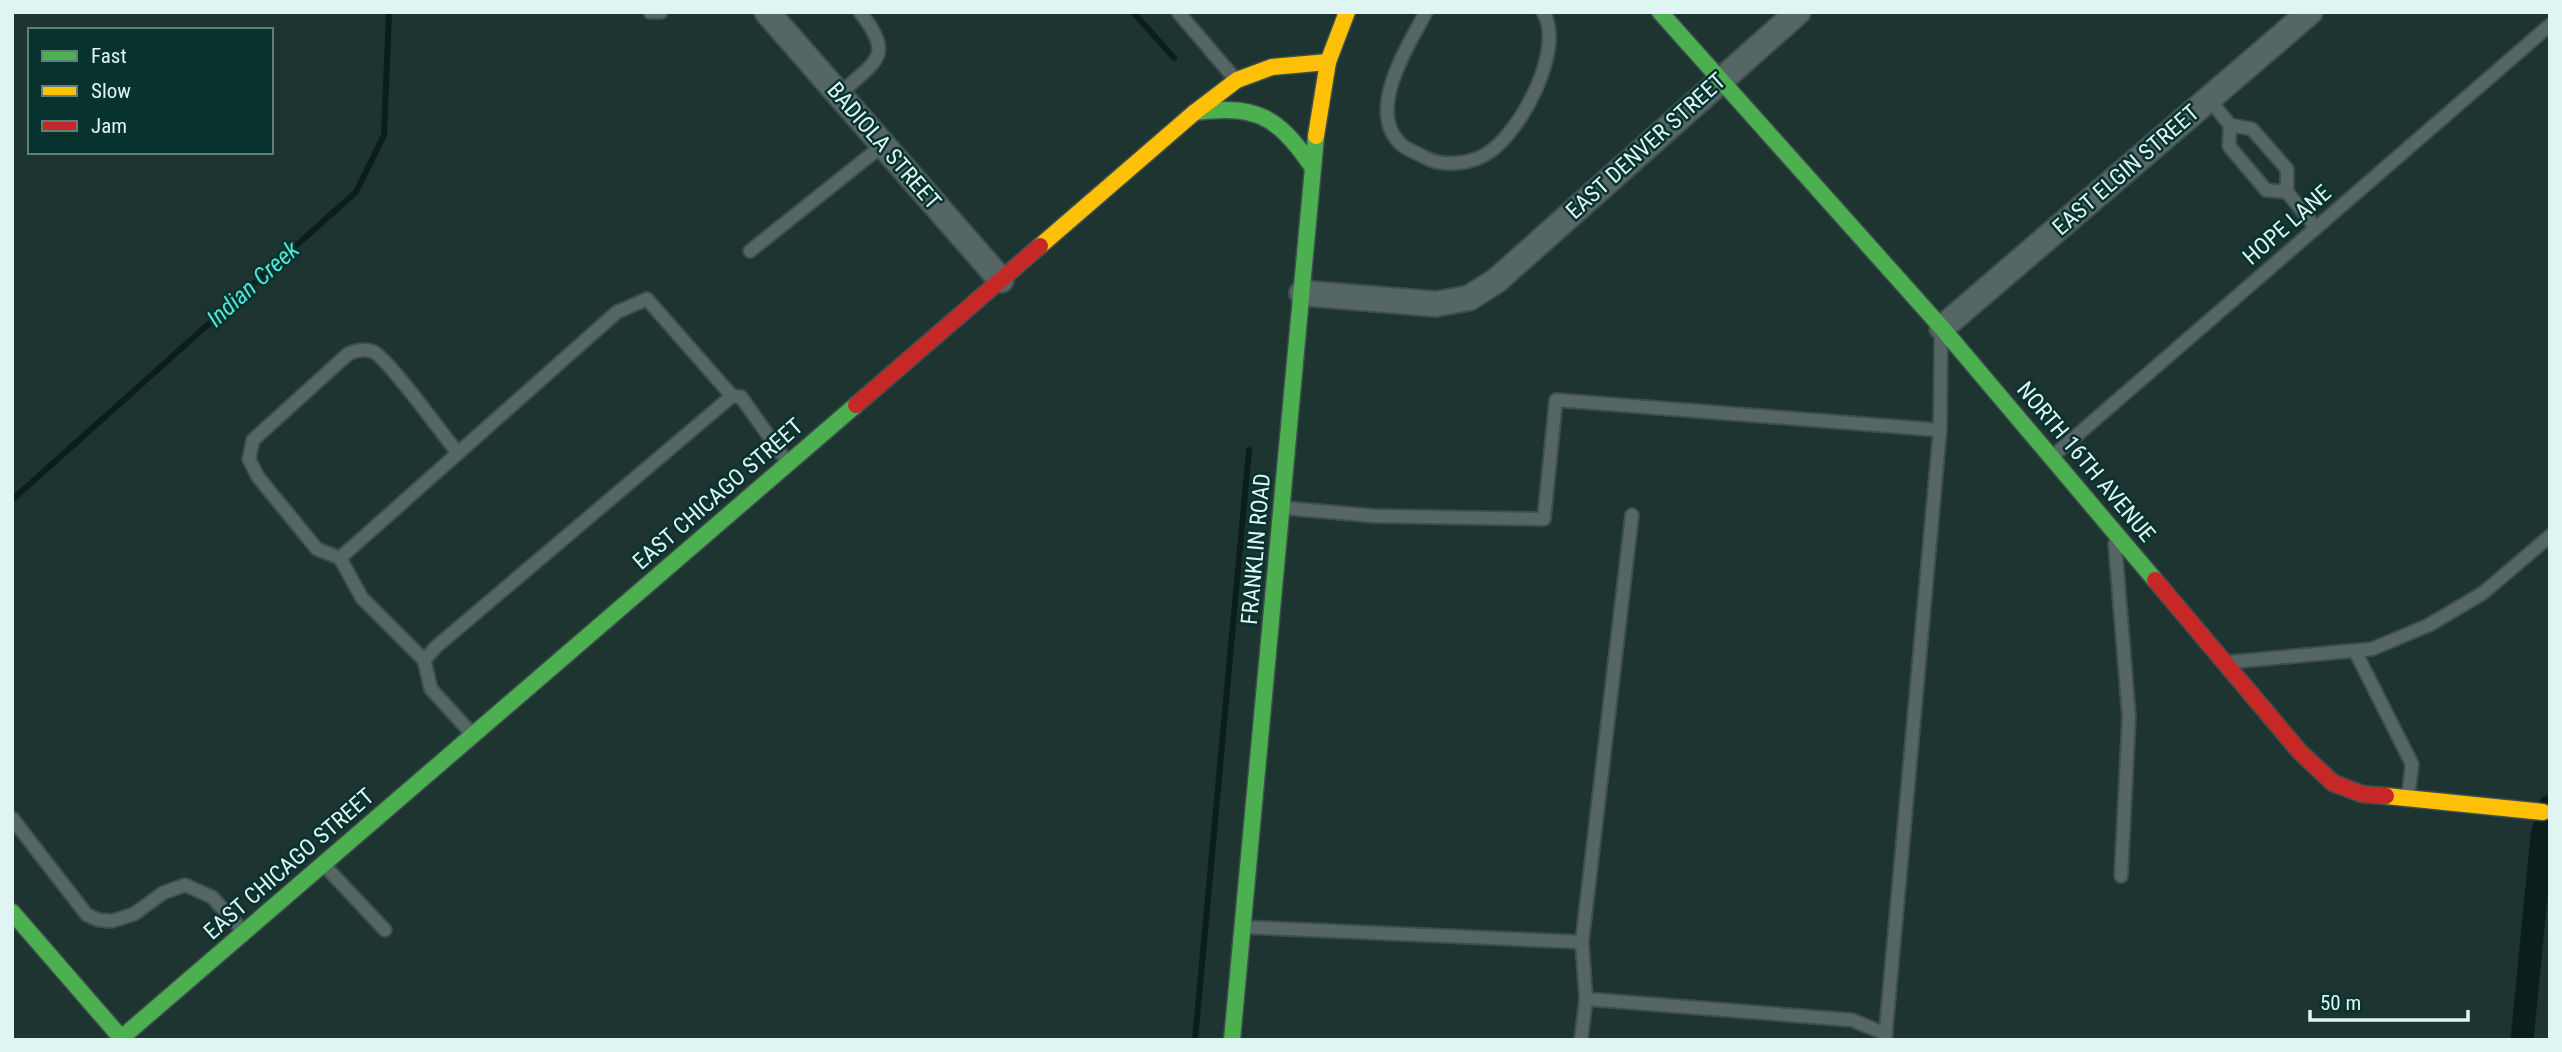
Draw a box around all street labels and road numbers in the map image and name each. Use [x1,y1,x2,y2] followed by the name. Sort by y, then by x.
[1561,67,1731,225] street label: EAST DENVER STREET
[822,77,946,215] street label: BADIOLA STREET
[2047,99,2205,241] street label: EAST ELGIN STREET
[2238,179,2336,271] street label: HOPE LANE
[2011,377,2161,547] street label: NORTH 16TH AVENUE
[627,413,809,575] street label: EAST CHICAGO STREET
[1236,472,1276,626] street label: FRANKLIN ROAD
[198,783,380,945] street label: EAST CHICAGO STREET

